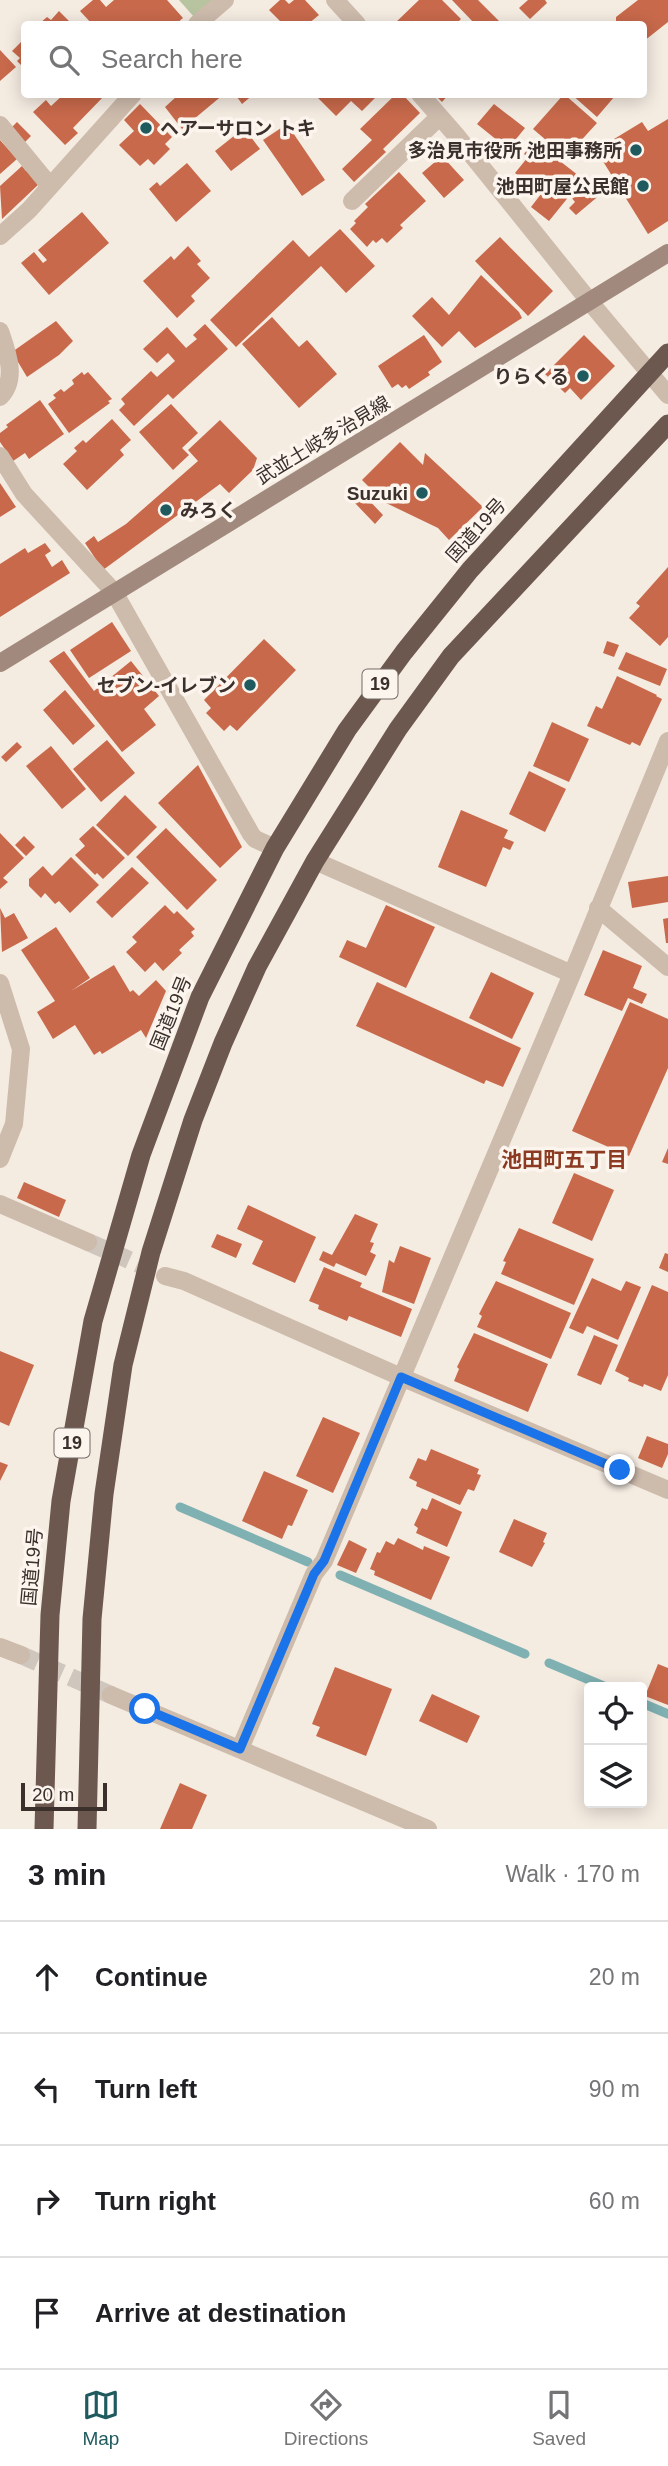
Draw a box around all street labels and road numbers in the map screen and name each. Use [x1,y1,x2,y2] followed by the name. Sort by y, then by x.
[252,392,394,488] street label: 武並土岐多治見線
[442,494,510,566] street label: 国道19号
[362,670,398,698] road number: 19
[147,973,195,1053] street label: 国道19号
[55,1428,90,1458] road number: 19
[18,1527,46,1607] street label: 国道19号

